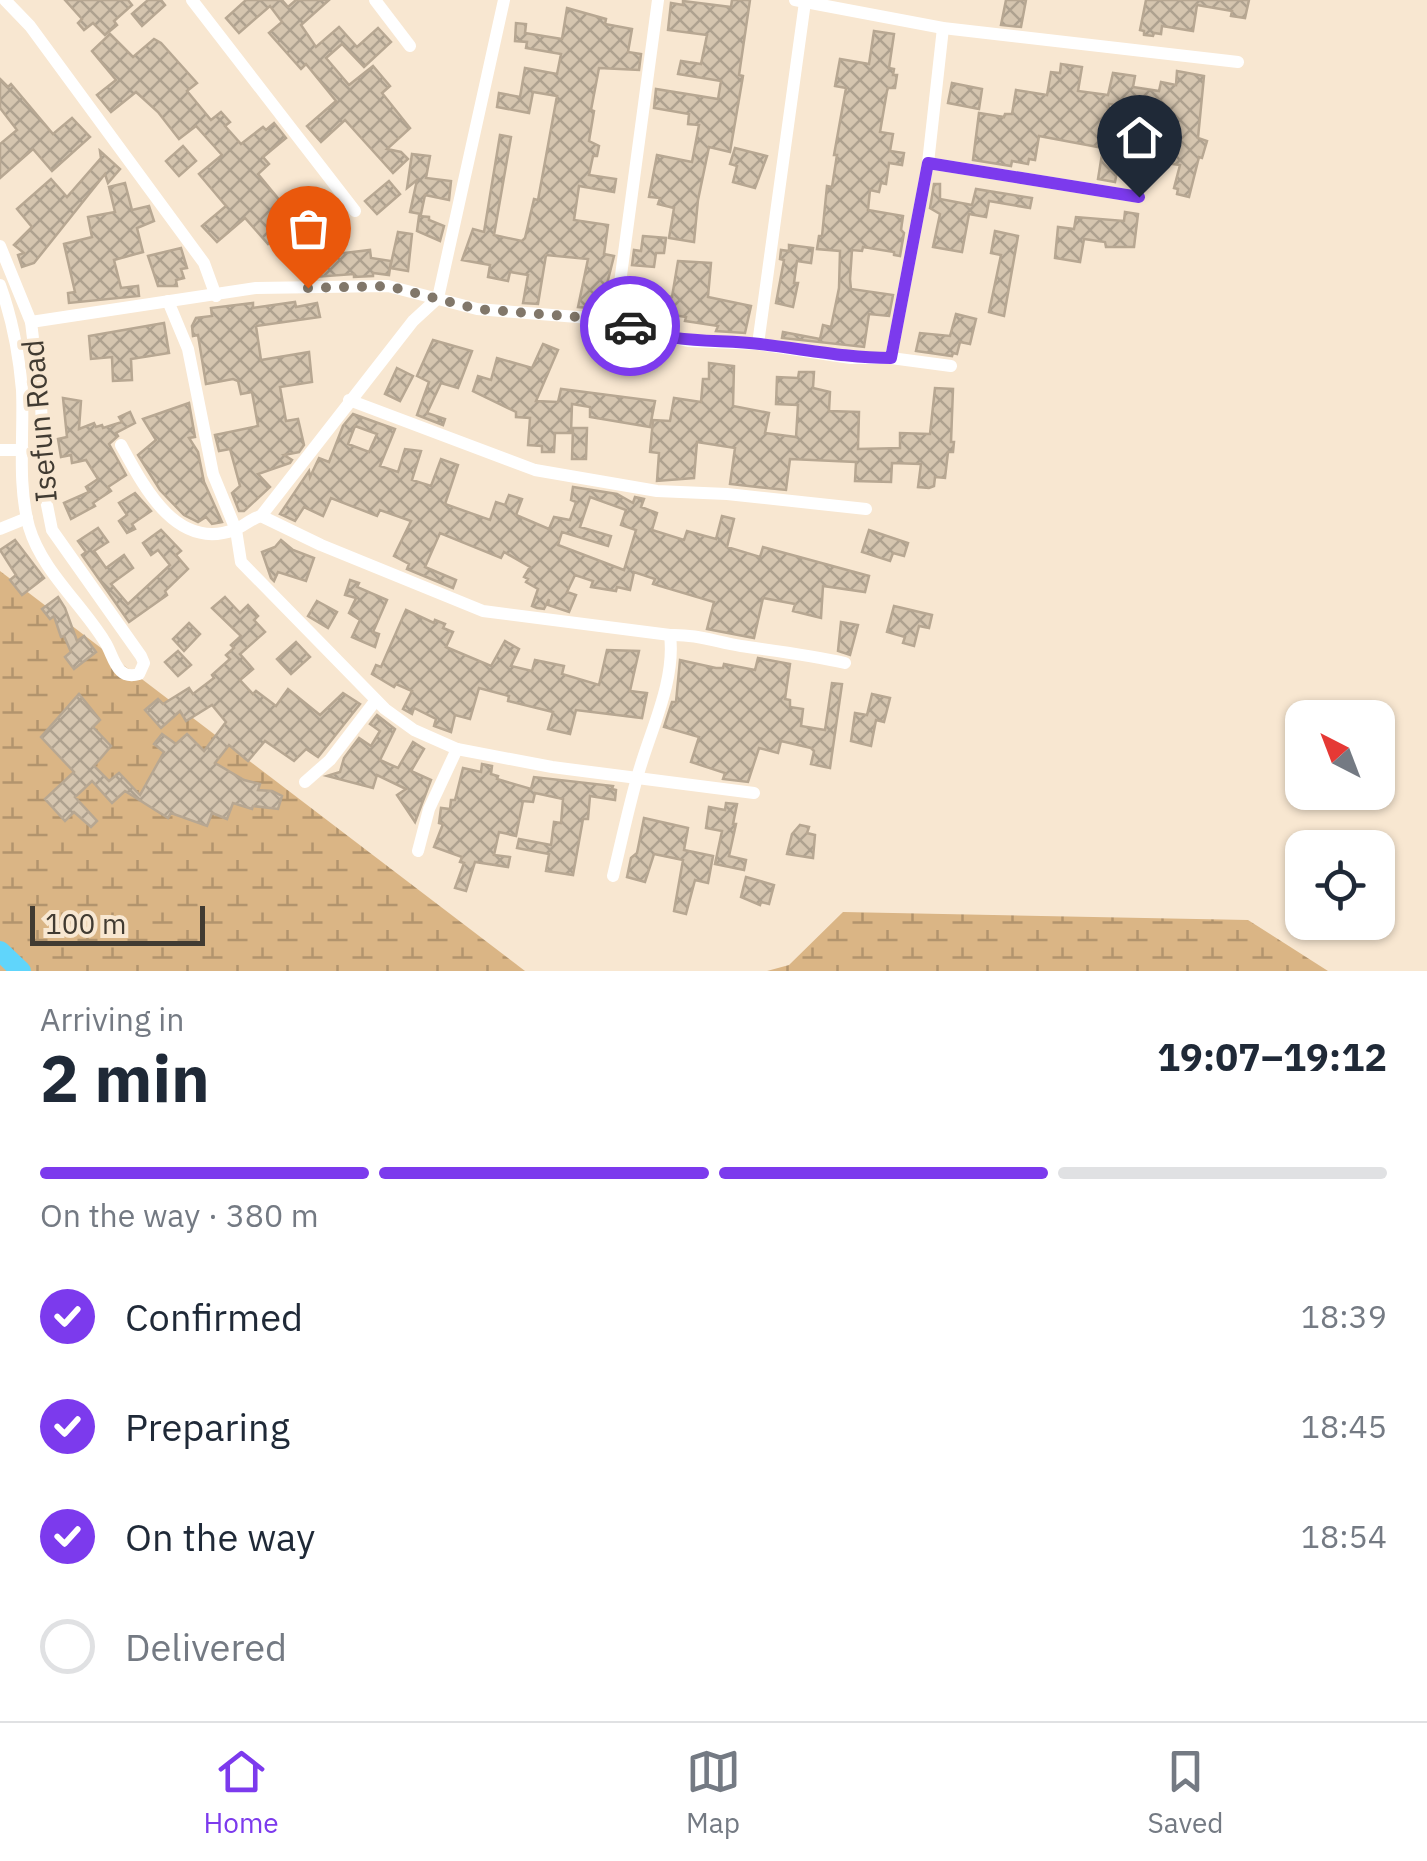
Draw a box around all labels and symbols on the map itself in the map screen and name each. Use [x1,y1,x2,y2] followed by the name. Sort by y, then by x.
[1097,95,1182,198] pin
[266,186,351,289] pin
[580,276,680,376] courier
[12,338,65,504] street label: Isefun Road
[1285,700,1395,810] north arrow
[30,901,205,946] scale bar

